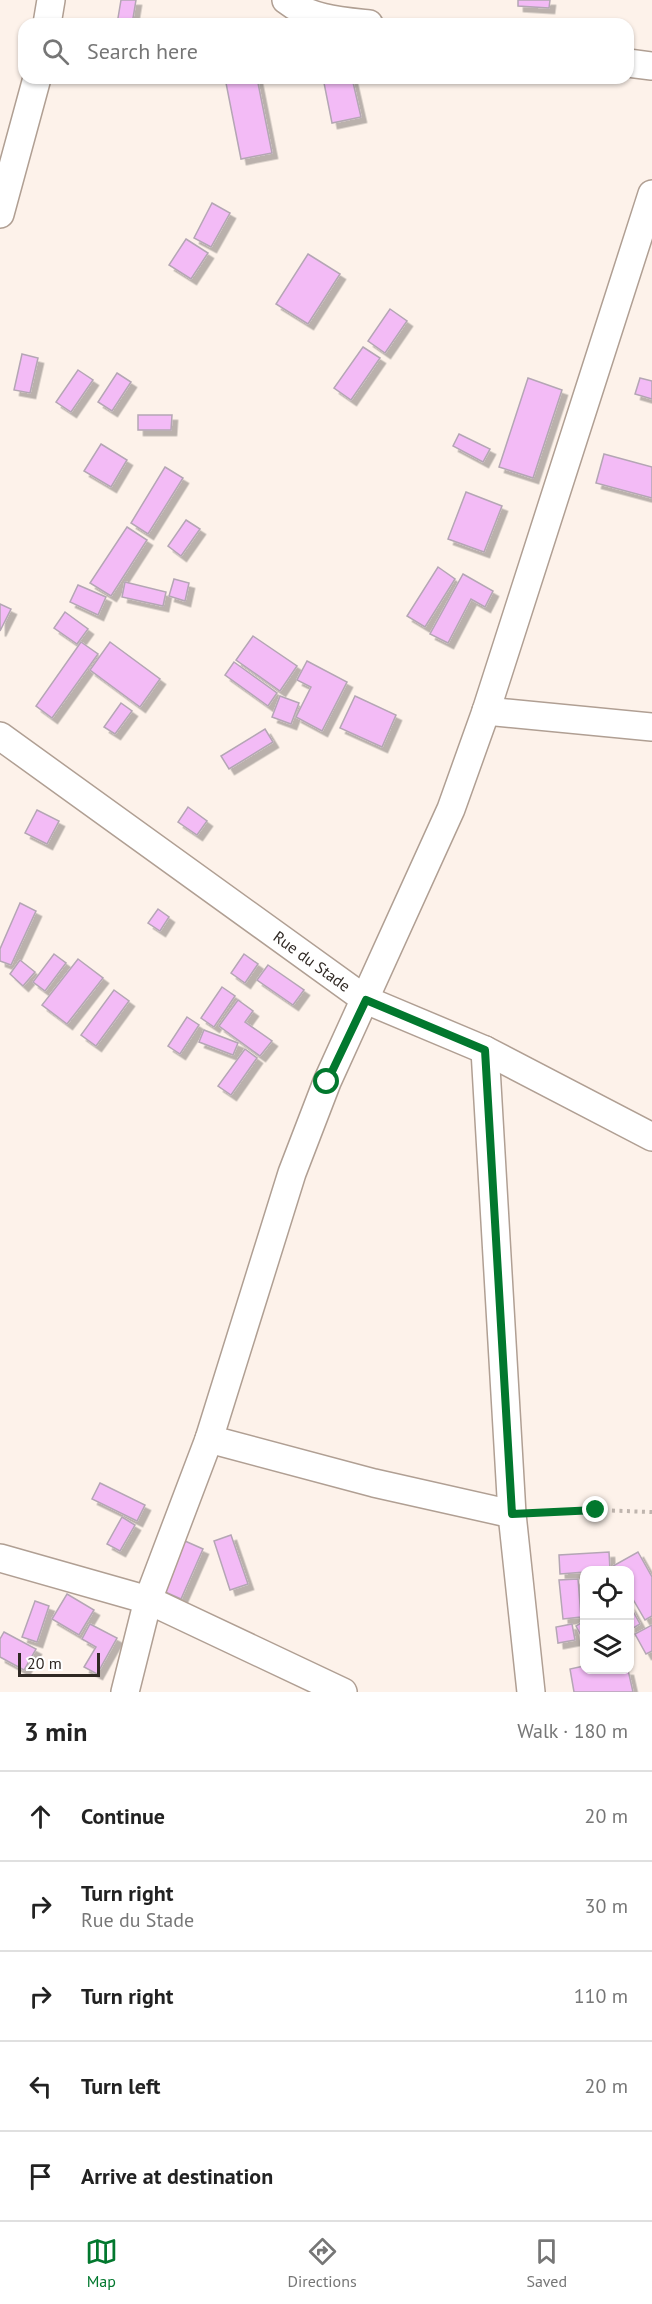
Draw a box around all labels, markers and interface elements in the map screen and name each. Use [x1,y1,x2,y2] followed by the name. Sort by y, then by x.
[18,18,634,84] search box
[39,35,72,68] icon: search
[87,37,198,65] text: Search here
[270,926,354,996] street label: Rue du Stade
[313,1068,339,1094] route start
[582,1496,608,1522] route end
[580,1566,634,1674] map controls
[580,1566,634,1620] button: locate
[580,1620,634,1674] button: layers
[18,1650,100,1678] scale bar
[27,1653,62,1673] text: 20 m
[24,1715,87,1748] text: 3 min
[517,1718,628,1744] text: Walk · 180 m
[24,1800,57,1833] icon: ahead
[81,1802,165,1830] text: Continue
[585,1803,628,1829] text: 20 m
[81,1879,173,1907] text: Turn right
[24,1890,57,1923] icon: right
[585,1893,628,1919] text: 30 m
[81,1907,194,1933] text: Rue du Stade
[24,1980,57,2013] icon: right
[81,1982,173,2010] text: Turn right
[574,1983,628,2009] text: 110 m
[24,2070,57,2103] icon: left
[81,2072,161,2100] text: Turn left
[585,2073,628,2099] text: 20 m
[24,2160,57,2193] icon: arrive
[81,2162,273,2190] text: Arrive at destination
[85,2235,118,2291] tab: Map
[288,2235,357,2291] tab: Directions
[526,2235,567,2291] tab: Saved

